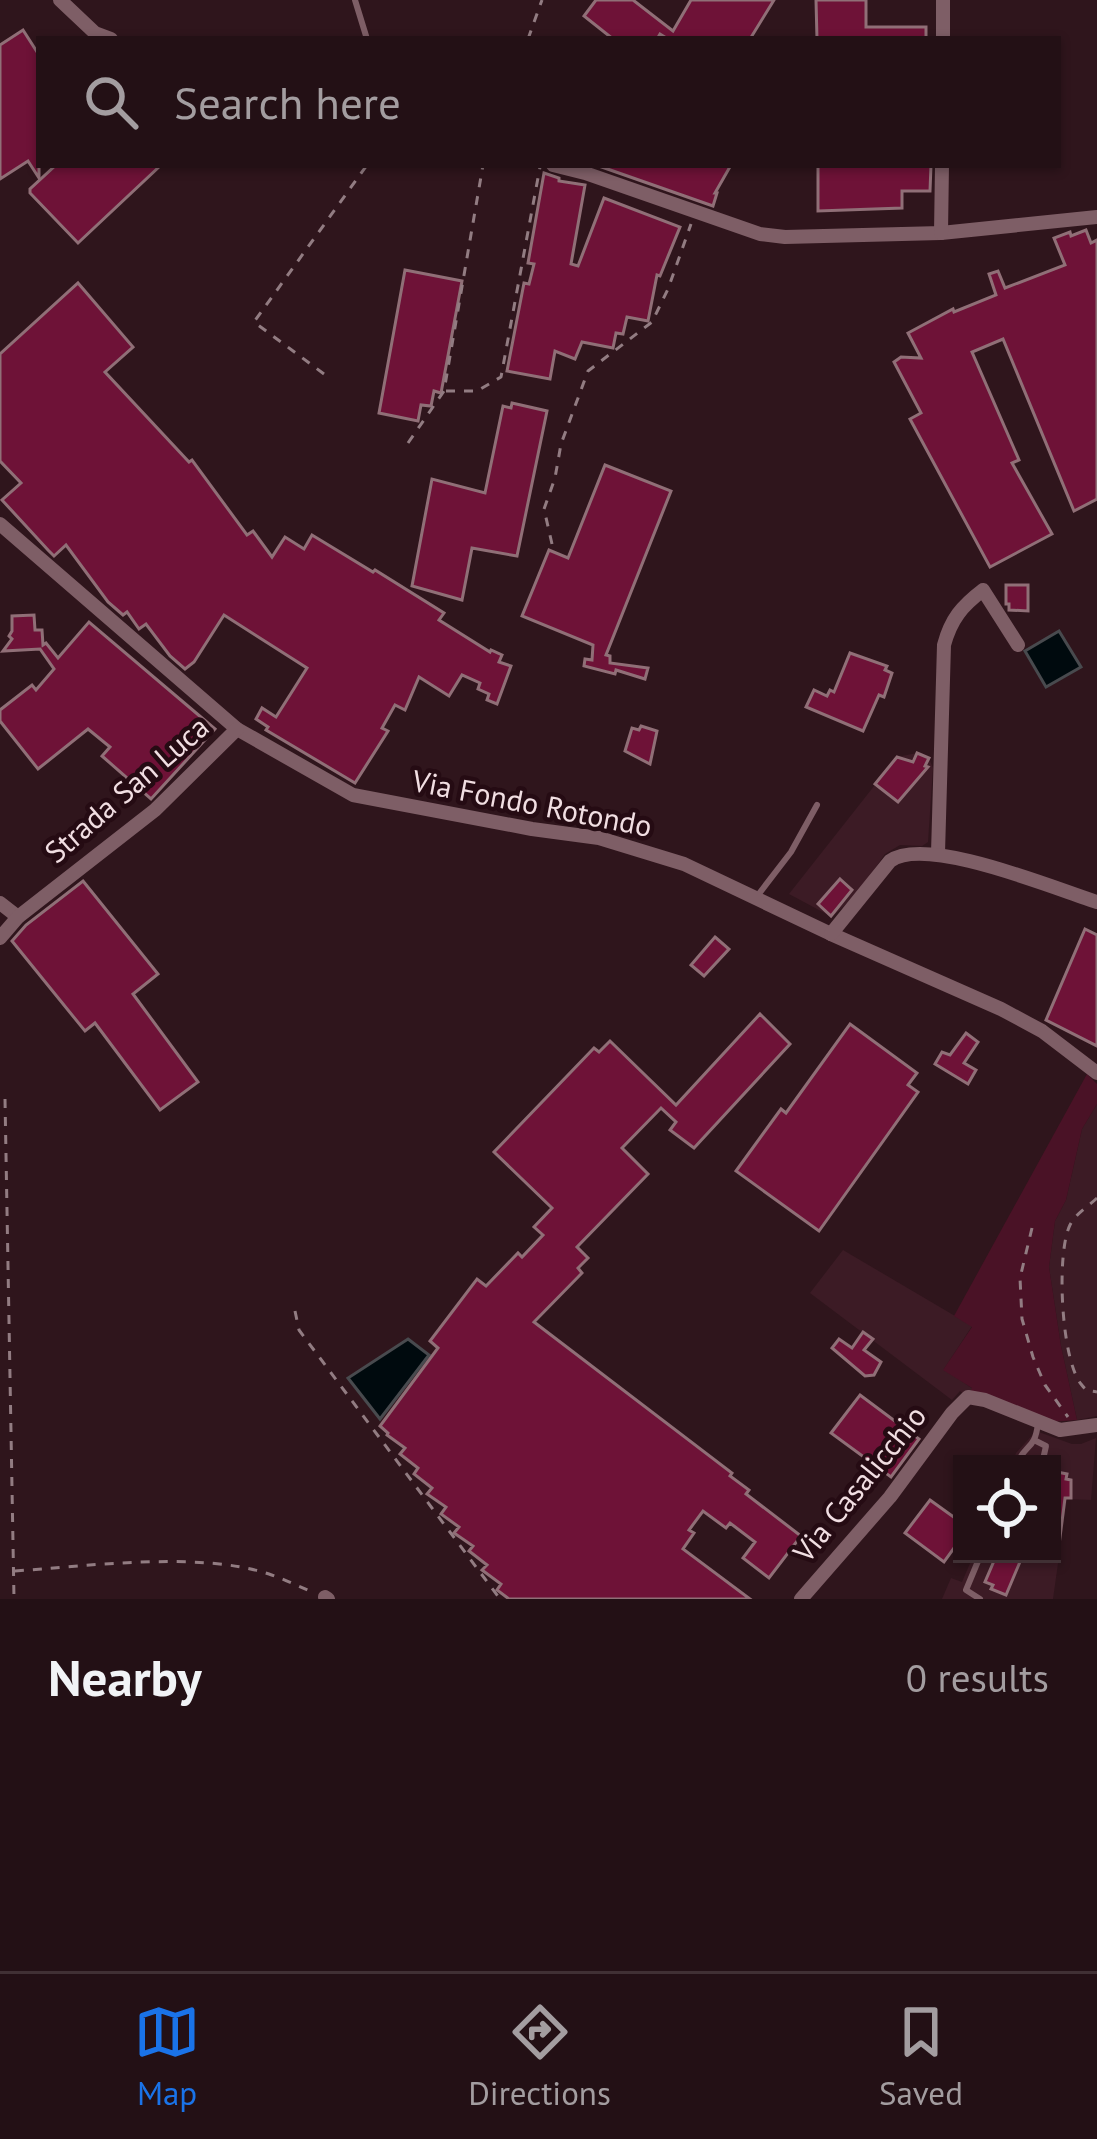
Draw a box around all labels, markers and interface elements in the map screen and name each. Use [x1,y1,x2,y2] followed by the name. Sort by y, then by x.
[36,36,1061,168] search box
[78,69,144,135] icon: search
[174,73,401,131] text: Search here
[36,707,216,871] street label: Strada San Luca
[408,760,655,845] street label: Via Fondo Rotondo
[783,1397,934,1570] street label: Via Casalicchio
[953,1455,1061,1563] map controls
[953,1455,1061,1563] button: locate
[48,1644,202,1710] text: Nearby
[906,1652,1049,1703] text: 0 results
[134,1999,200,2114] tab: Map
[468,1999,611,2114] tab: Directions
[879,1999,963,2114] tab: Saved

